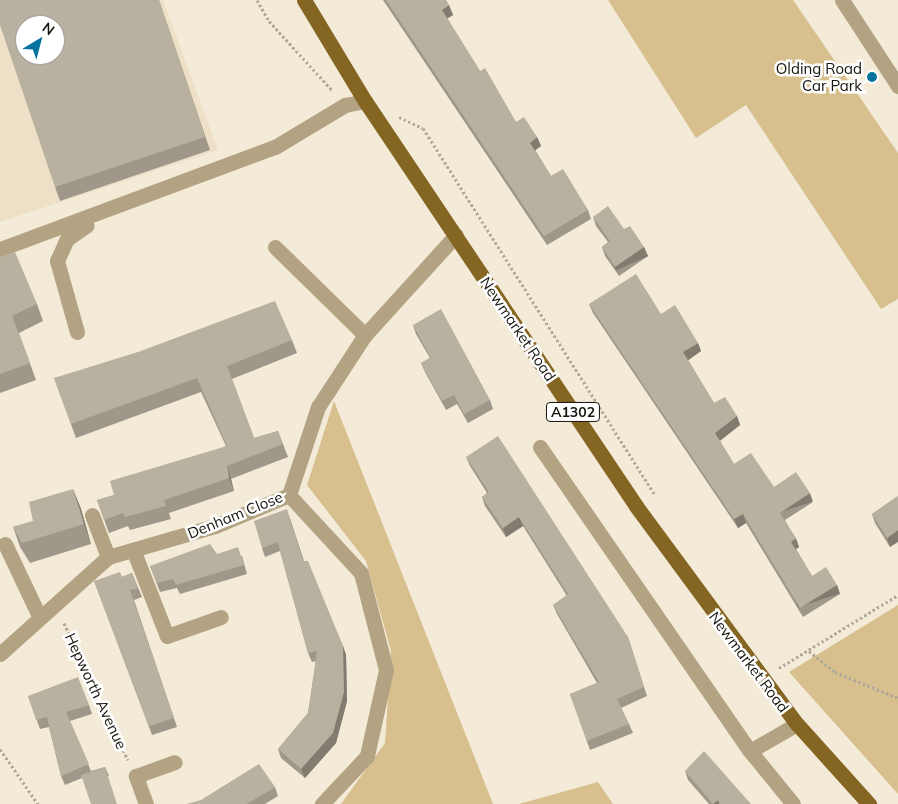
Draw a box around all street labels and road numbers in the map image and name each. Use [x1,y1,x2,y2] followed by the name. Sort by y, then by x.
[477,274,559,384] street label: Newmarket Road
[546,401,600,424] road number: A1302
[185,488,285,542] street label: Denham Close
[705,608,793,716] street label: Newmarket Road
[61,630,131,752] street label: Hepworth Avenue

